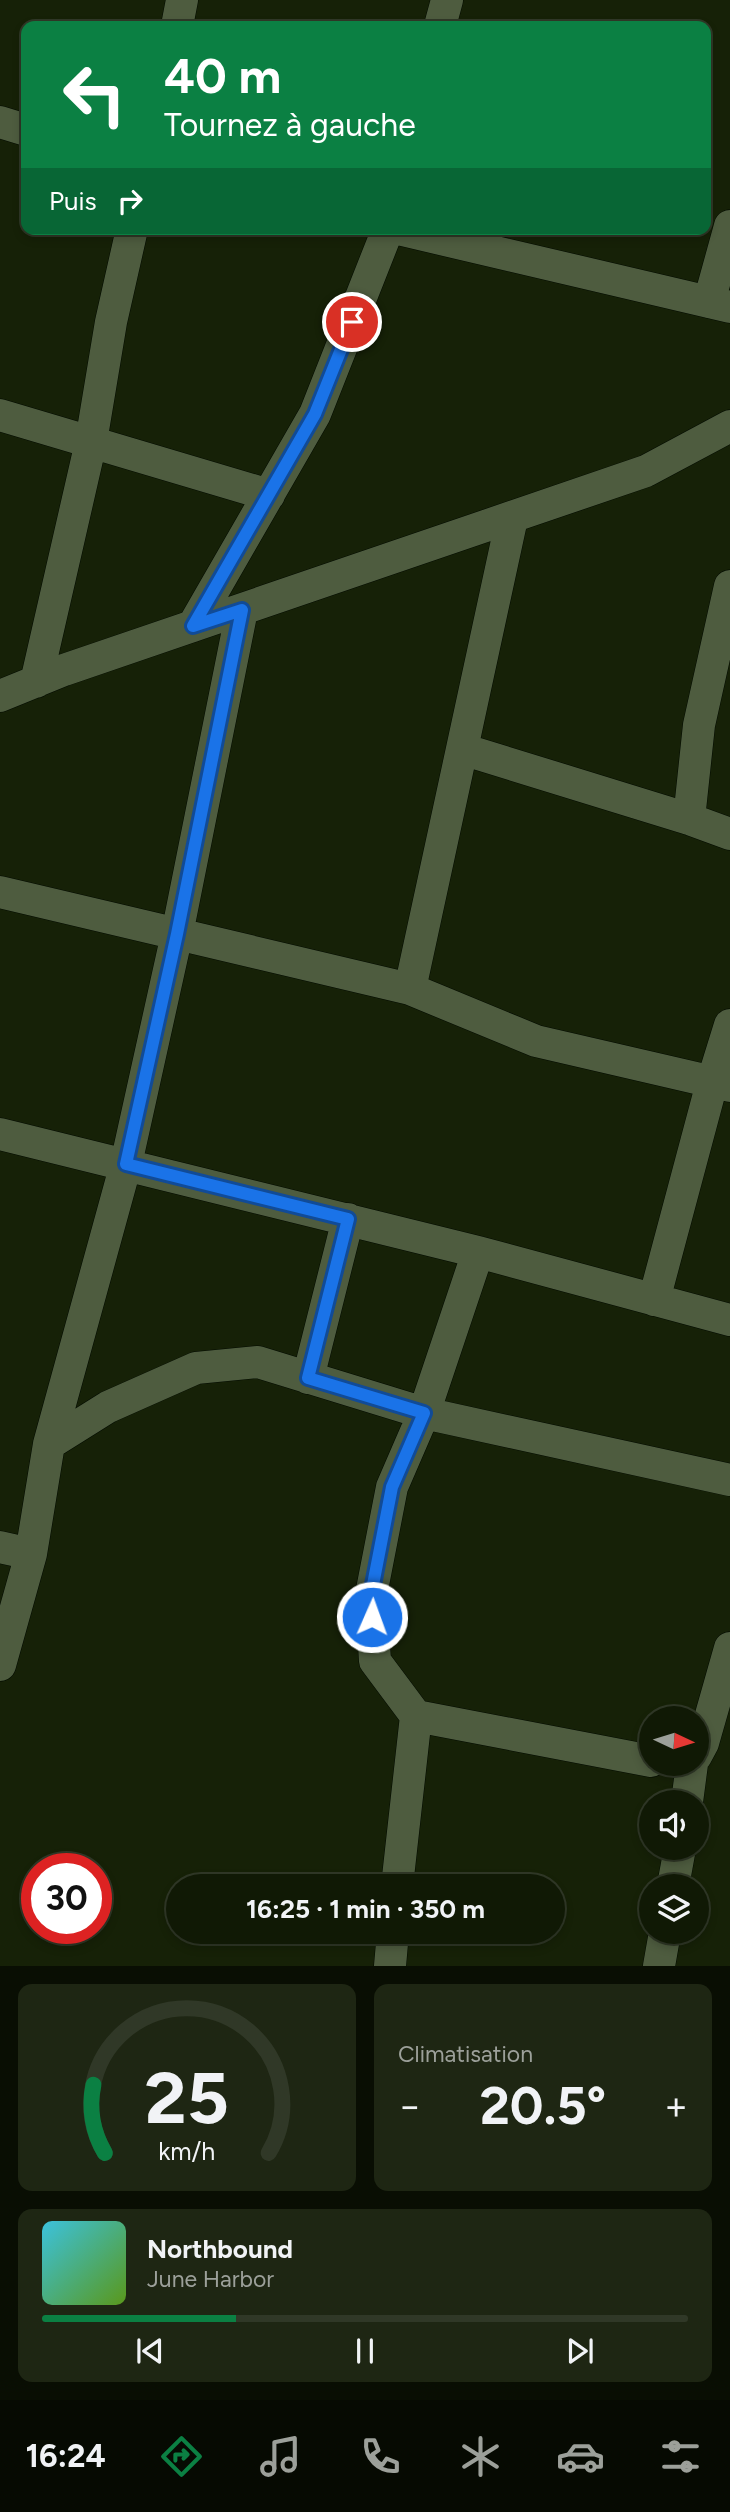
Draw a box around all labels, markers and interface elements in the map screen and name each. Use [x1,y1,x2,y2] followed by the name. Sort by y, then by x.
[164,46,281,105] text: 40 m
[49,49,140,140] icon: left
[164,106,416,144] text: Tournez à gauche
[111,182,149,220] icon: right
[49,185,97,217] text: Puis
[322,292,382,352] pin
[333,303,371,341] icon: arrive
[335,1580,409,1654] position arrow
[639,1706,709,1776] north arrow
[639,1706,709,1944] map controls
[639,1790,709,1860] button: sound
[21,1853,112,1944] speed limit sign: 30
[639,1874,709,1944] button: layers
[246,1893,485,1925] text: 16:25 · 1 min · 350 m
[398,2040,533,2068] text: Climatisation
[145,2055,229,2142] text: 25
[480,2075,606,2137] text: 20.5°
[398,2083,422,2129] text: −
[664,2083,688,2129] text: +
[158,2136,216,2166] text: km/h
[147,2233,293,2265] text: Northbound
[147,2265,274,2293] text: June Harbor
[131,2332,169,2370] icon: previous
[346,2332,384,2370] icon: pause
[561,2332,599,2370] icon: next
[157,2432,206,2481] icon: directions
[256,2432,305,2481] icon: music
[356,2432,405,2481] icon: phone
[456,2432,505,2481] icon: climate
[556,2432,605,2481] icon: car
[656,2432,705,2481] icon: filters
[25,2437,106,2475] text: 16:24

